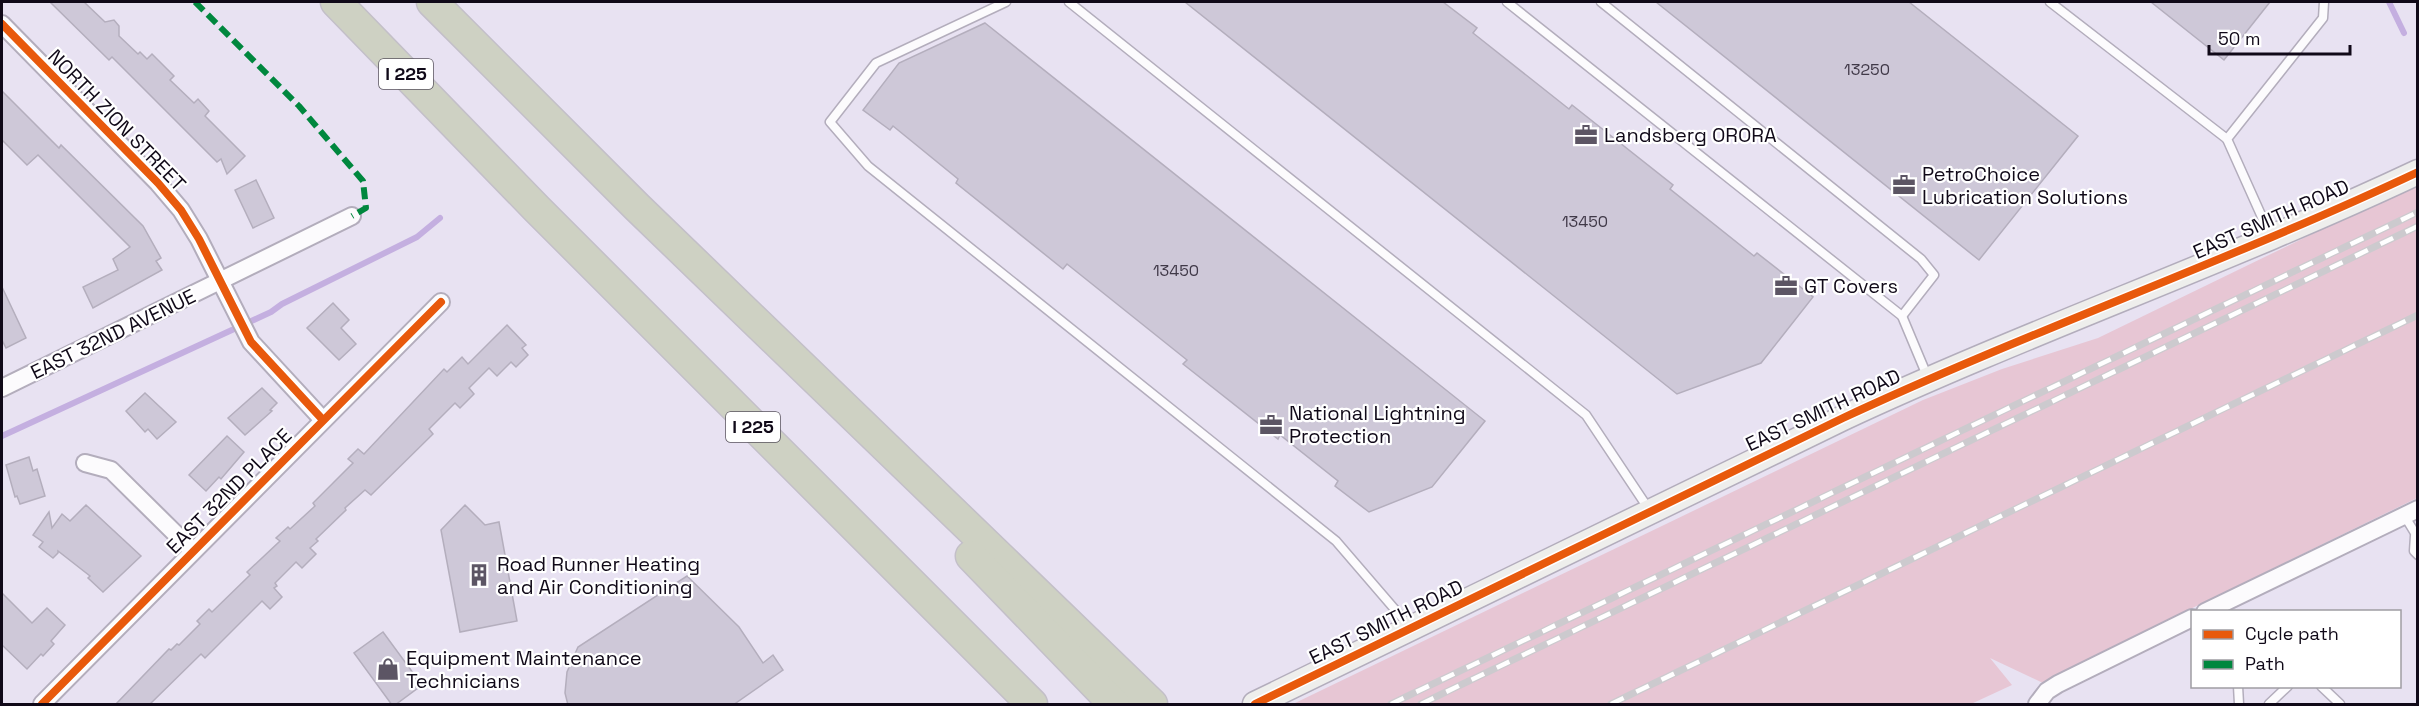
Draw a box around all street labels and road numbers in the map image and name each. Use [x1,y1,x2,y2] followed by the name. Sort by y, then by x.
[42,43,192,197] street label: NORTH ZION STREET
[379,59,433,89] road number: I 225
[2189,173,2353,265] street label: EAST SMITH ROAD
[26,283,200,385] street label: EAST 32ND AVENUE
[1741,363,1905,457] street label: EAST SMITH ROAD
[726,412,780,442] road number: I 225
[161,423,297,559] street label: EAST 32ND PLACE
[1305,573,1467,671] street label: EAST SMITH ROAD

